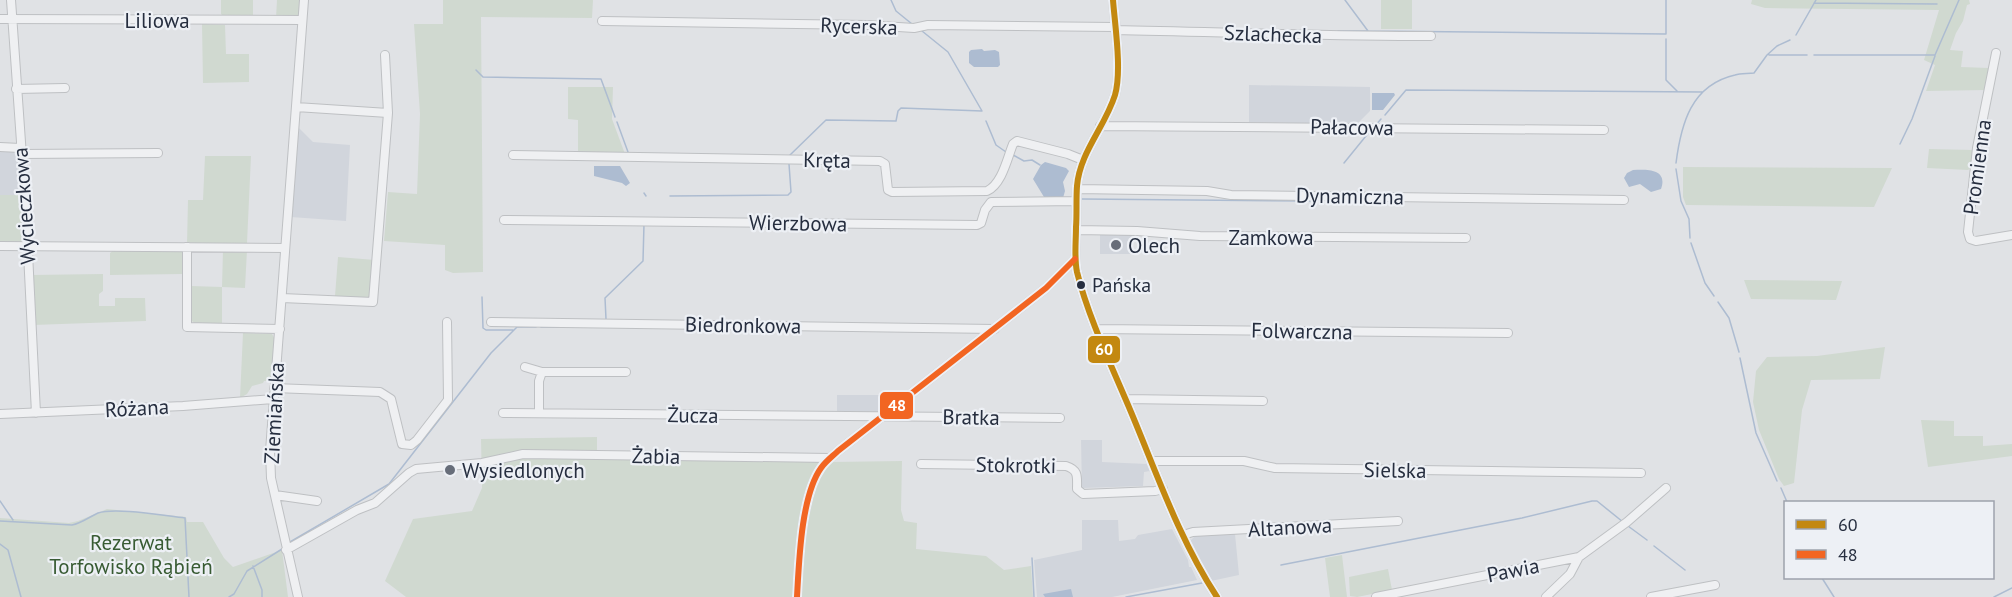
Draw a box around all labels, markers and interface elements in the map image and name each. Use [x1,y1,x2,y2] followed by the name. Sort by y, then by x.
[124,7,190,34] street label: Liliowa
[820,11,898,41] street label: Rycerska
[1223,19,1323,49] street label: Szlachecka
[1310,113,1394,141] street label: Pałacowa
[1957,118,1997,216] street label: Promienna
[803,146,851,174] street label: Kręta
[6,147,42,265] street label: Wycieczkowa
[1296,182,1404,210] street label: Dynamiczna
[749,209,847,237] street label: Wierzbowa
[1228,224,1314,251] street label: Zamkowa
[1128,232,1180,259] place label: Olech
[1109,238,1123,252] marker: Olech
[1092,272,1151,298] place label: Pańska
[1075,279,1087,291] marker: Pańska
[685,310,801,340] street label: Biedronkowa
[1251,317,1353,345] street label: Folwarczna
[1087,335,1121,364] line badge: 60
[1095,339,1113,359] text: 60
[258,362,290,464] street label: Ziemiańska
[879,391,914,420] line badge: 48
[104,393,170,423] street label: Różana
[888,395,906,415] text: 48
[667,401,719,429] street label: Żucza
[942,403,1000,431] street label: Bratka
[631,442,681,470] street label: Żabia
[975,451,1057,479] street label: Stokrotki
[1363,456,1427,484] street label: Sielska
[462,457,585,484] place label: Wysiedlonych
[443,463,457,477] marker: Wysiedlonych
[1784,501,1994,579] legend
[1247,511,1333,543] street label: Altanowa
[1838,513,1858,536] text: 60
[49,529,213,580] park label: Rezerwat Torfowisko Rąbień
[1838,543,1858,566] text: 48
[1484,552,1542,588] street label: Pawia

